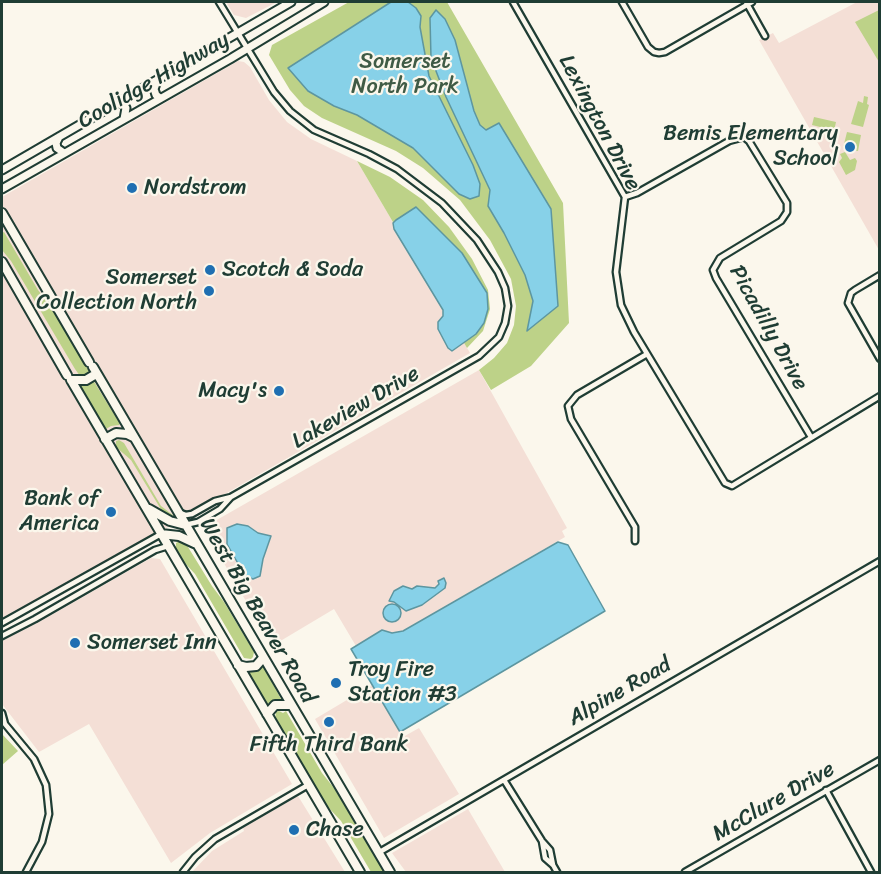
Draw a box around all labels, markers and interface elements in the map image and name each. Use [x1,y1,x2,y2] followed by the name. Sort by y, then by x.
[74,27,234,135] street label: Coolidge Highway
[351,49,459,100] park label: Somerset North Park
[552,51,646,195] street label: Lexington Drive
[663,121,838,172] place label: Bemis Elementary School
[843,140,857,154] marker: Bemis Elementary School
[144,175,247,201] place label: Nordstrom
[125,181,139,195] marker: Nordstrom
[222,257,363,283] place label: Scotch & Soda
[723,261,813,395] street label: Picadilly Drive
[203,263,217,277] marker: Scotch & Soda
[36,265,197,316] place label: Somerset Collection North
[202,284,216,298] marker: Somerset Collection North
[288,361,424,455] street label: Lakeview Drive
[198,378,267,404] place label: Macy's
[272,384,286,398] marker: Macy's
[19,486,99,538] place label: Bank of America
[104,505,118,519] marker: Bank of America
[193,514,321,708] street label: West Big Beaver Road
[87,630,217,656] place label: Somerset Inn
[68,636,82,650] marker: Somerset Inn
[564,652,676,732] street label: Alpine Road
[348,657,457,708] place label: Troy Fire Station #3
[329,676,343,690] marker: Troy Fire Station #3
[322,715,336,729] marker: Fifth Third Bank
[250,732,408,758] place label: Fifth Third Bank
[708,756,840,848] street label: McClure Drive
[306,817,364,843] place label: Chase
[287,823,301,837] marker: Chase

